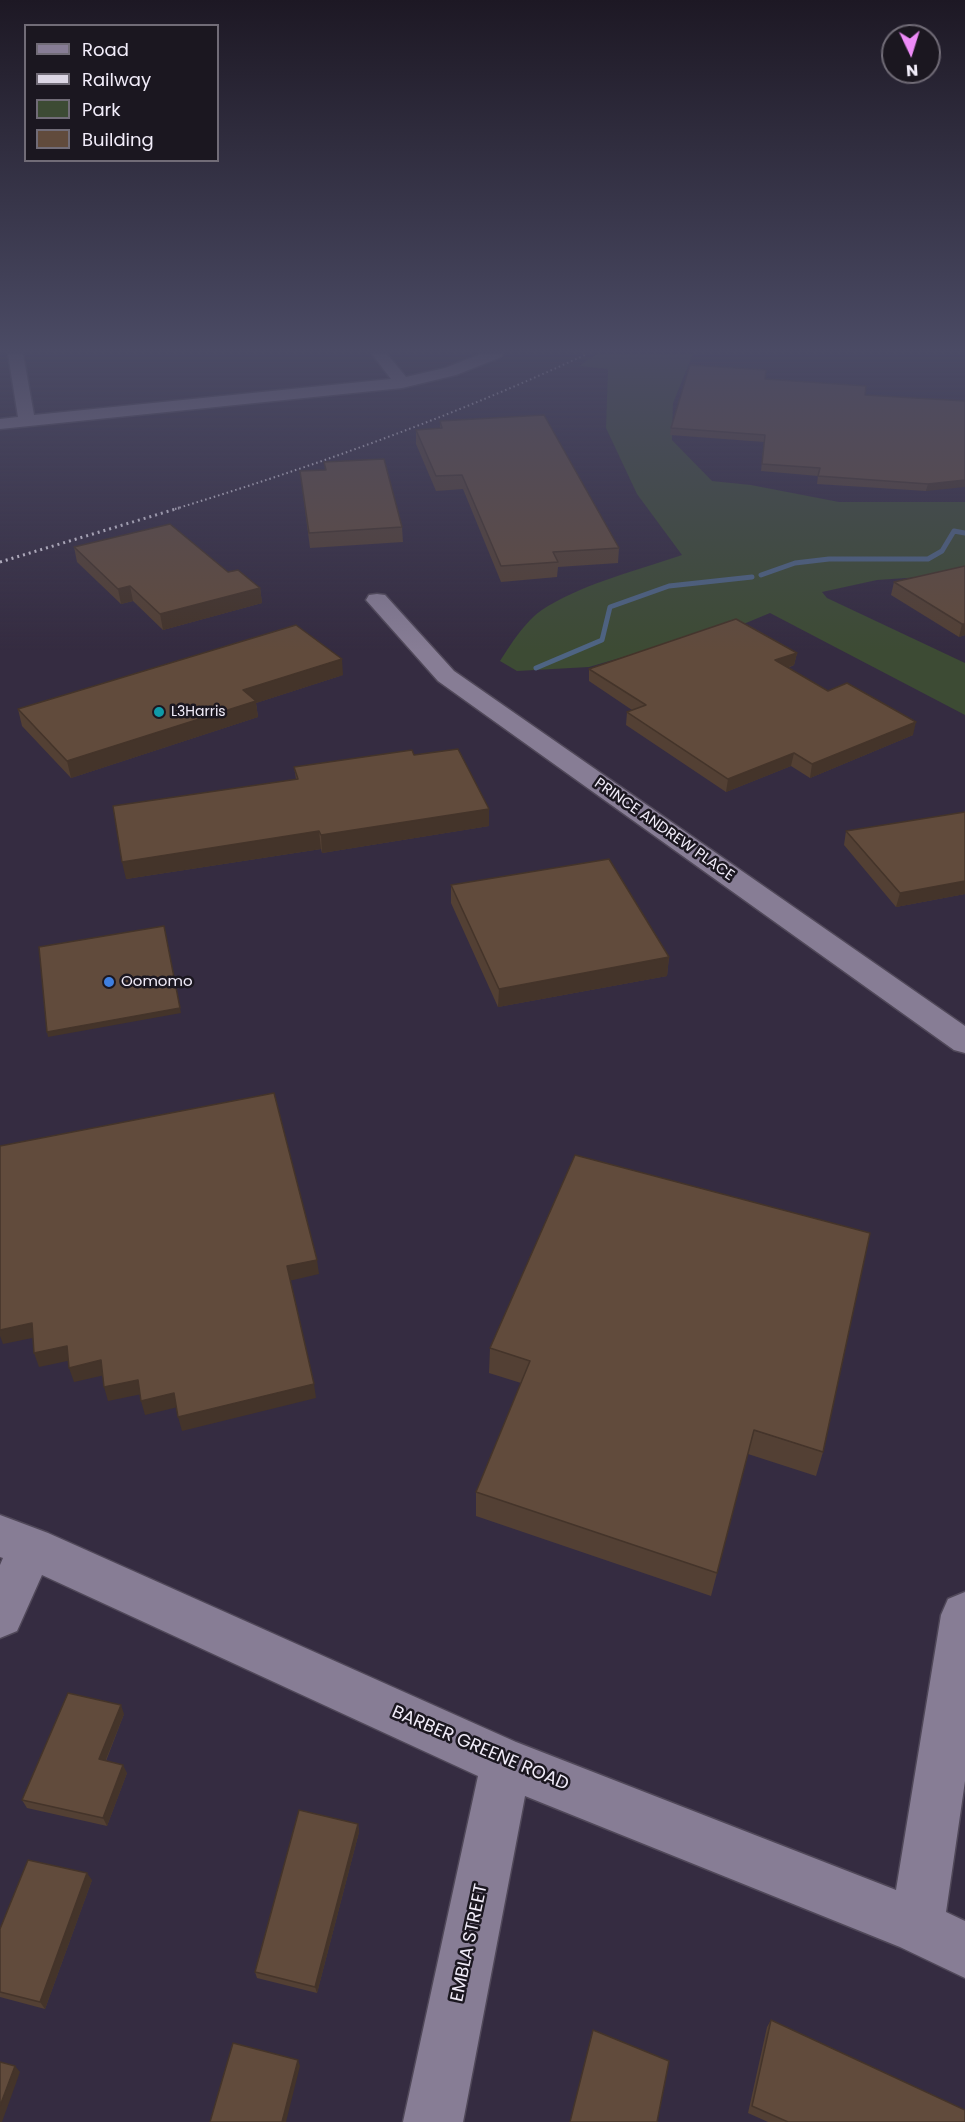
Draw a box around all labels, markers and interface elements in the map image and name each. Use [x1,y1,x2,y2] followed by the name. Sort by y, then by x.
[24,24,219,162] legend
[881,24,941,84] north arrow
[82,37,129,62] text: Road
[905,59,919,82] text: N
[82,67,151,92] text: Railway
[82,97,121,122] text: Park
[82,127,154,152] text: Building
[171,704,226,720] place label: L3Harris
[152,705,166,719] marker: L3Harris
[591,775,737,885] street label: PRINCE ANDREW PLACE
[121,973,192,991] place label: Oomomo
[102,975,116,989] marker: Oomomo
[388,1702,572,1796] street label: BARBER GREENE ROAD
[447,1882,493,2004] street label: EMBLA STREET

